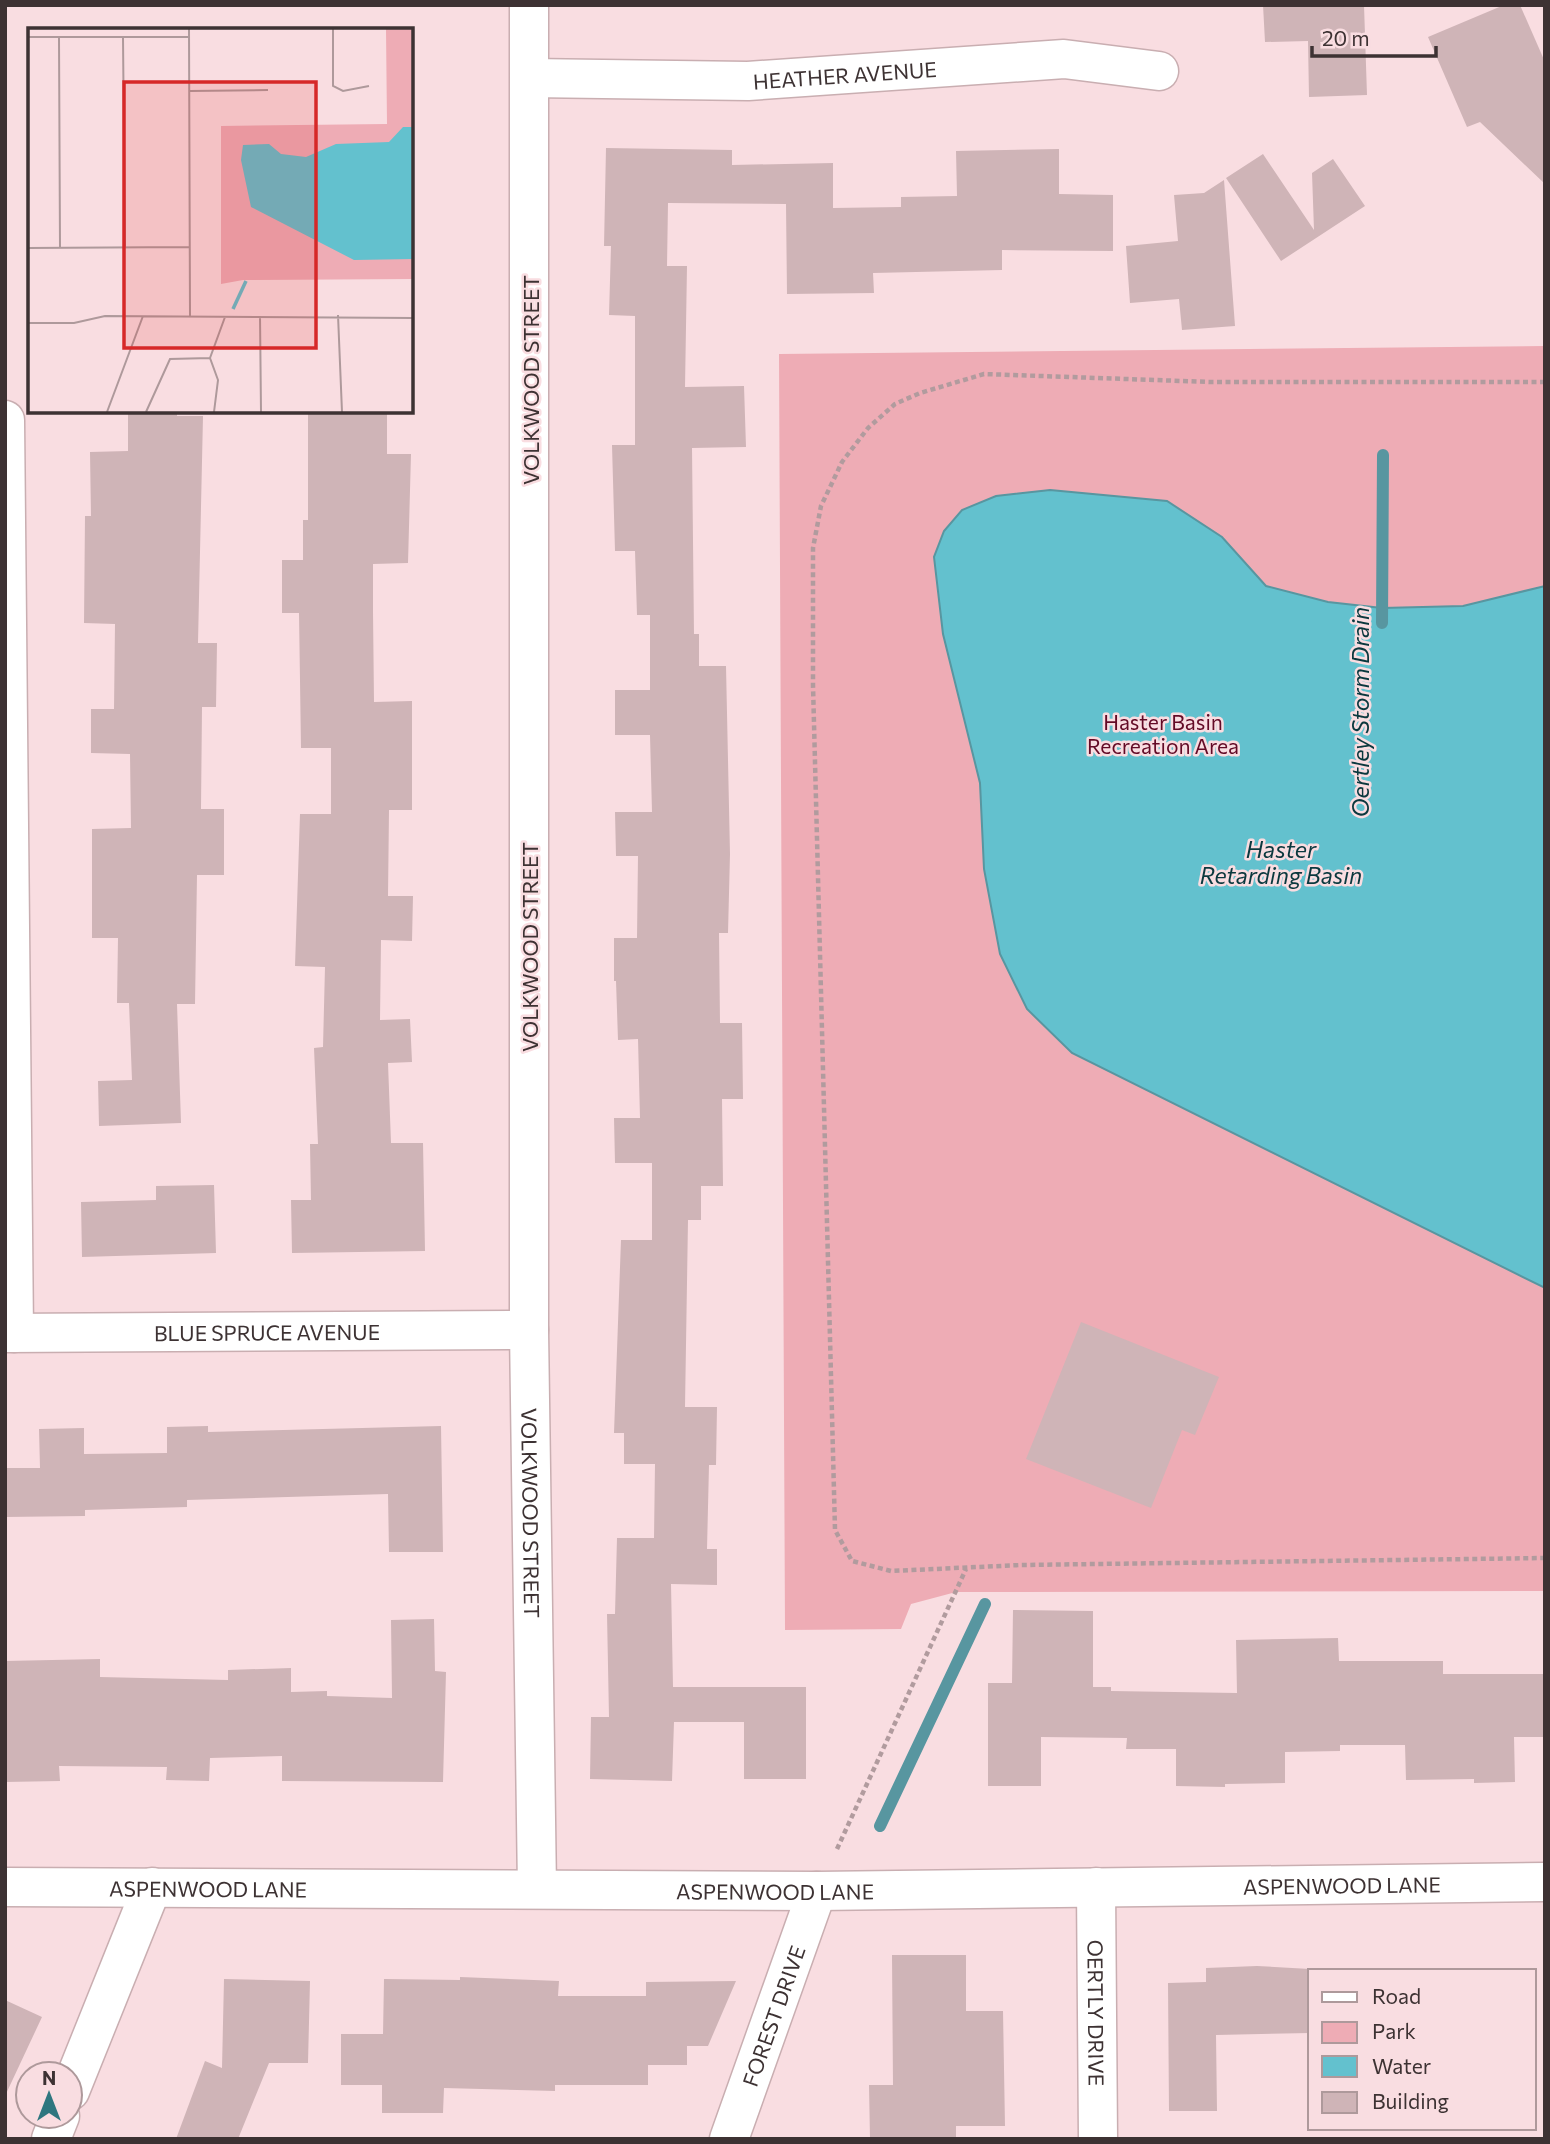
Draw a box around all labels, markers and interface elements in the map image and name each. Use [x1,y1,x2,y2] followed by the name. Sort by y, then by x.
[1312,14,1436,58] scale bar
[1322,25,1370,50] text: 20 m
[28,28,413,413] inset map
[752,55,937,93] street label: HEATHER AVENUE
[518,275,543,485] street label: VOLKWOOD STREET
[1346,607,1374,817] water label: Oertley Storm Drain
[1087,709,1239,758] park label: Haster Basin Recreation Area
[1200,835,1362,889] water label: Haster Retarding Basin
[517,842,542,1052] street label: VOLKWOOD STREET
[154,1318,380,1345] street label: BLUE SPRUCE AVENUE
[518,1408,546,1618] street label: VOLKWOOD STREET
[1243,1871,1441,1898] street label: ASPENWOOD LANE
[109,1875,307,1901] street label: ASPENWOOD LANE
[676,1878,874,1904] street label: ASPENWOOD LANE
[1084,1940,1110,2086] street label: OERTLY DRIVE
[736,1942,809,2089] street label: FOREST DRIVE
[1308,1969,1536,2130] legend
[1372,1983,1421,2008] text: Road
[1372,2018,1416,2043] text: Park
[1372,2053,1431,2078] text: Water
[14,2060,84,2130] north arrow
[42,2066,56,2089] text: N
[1372,2088,1449,2113] text: Building

